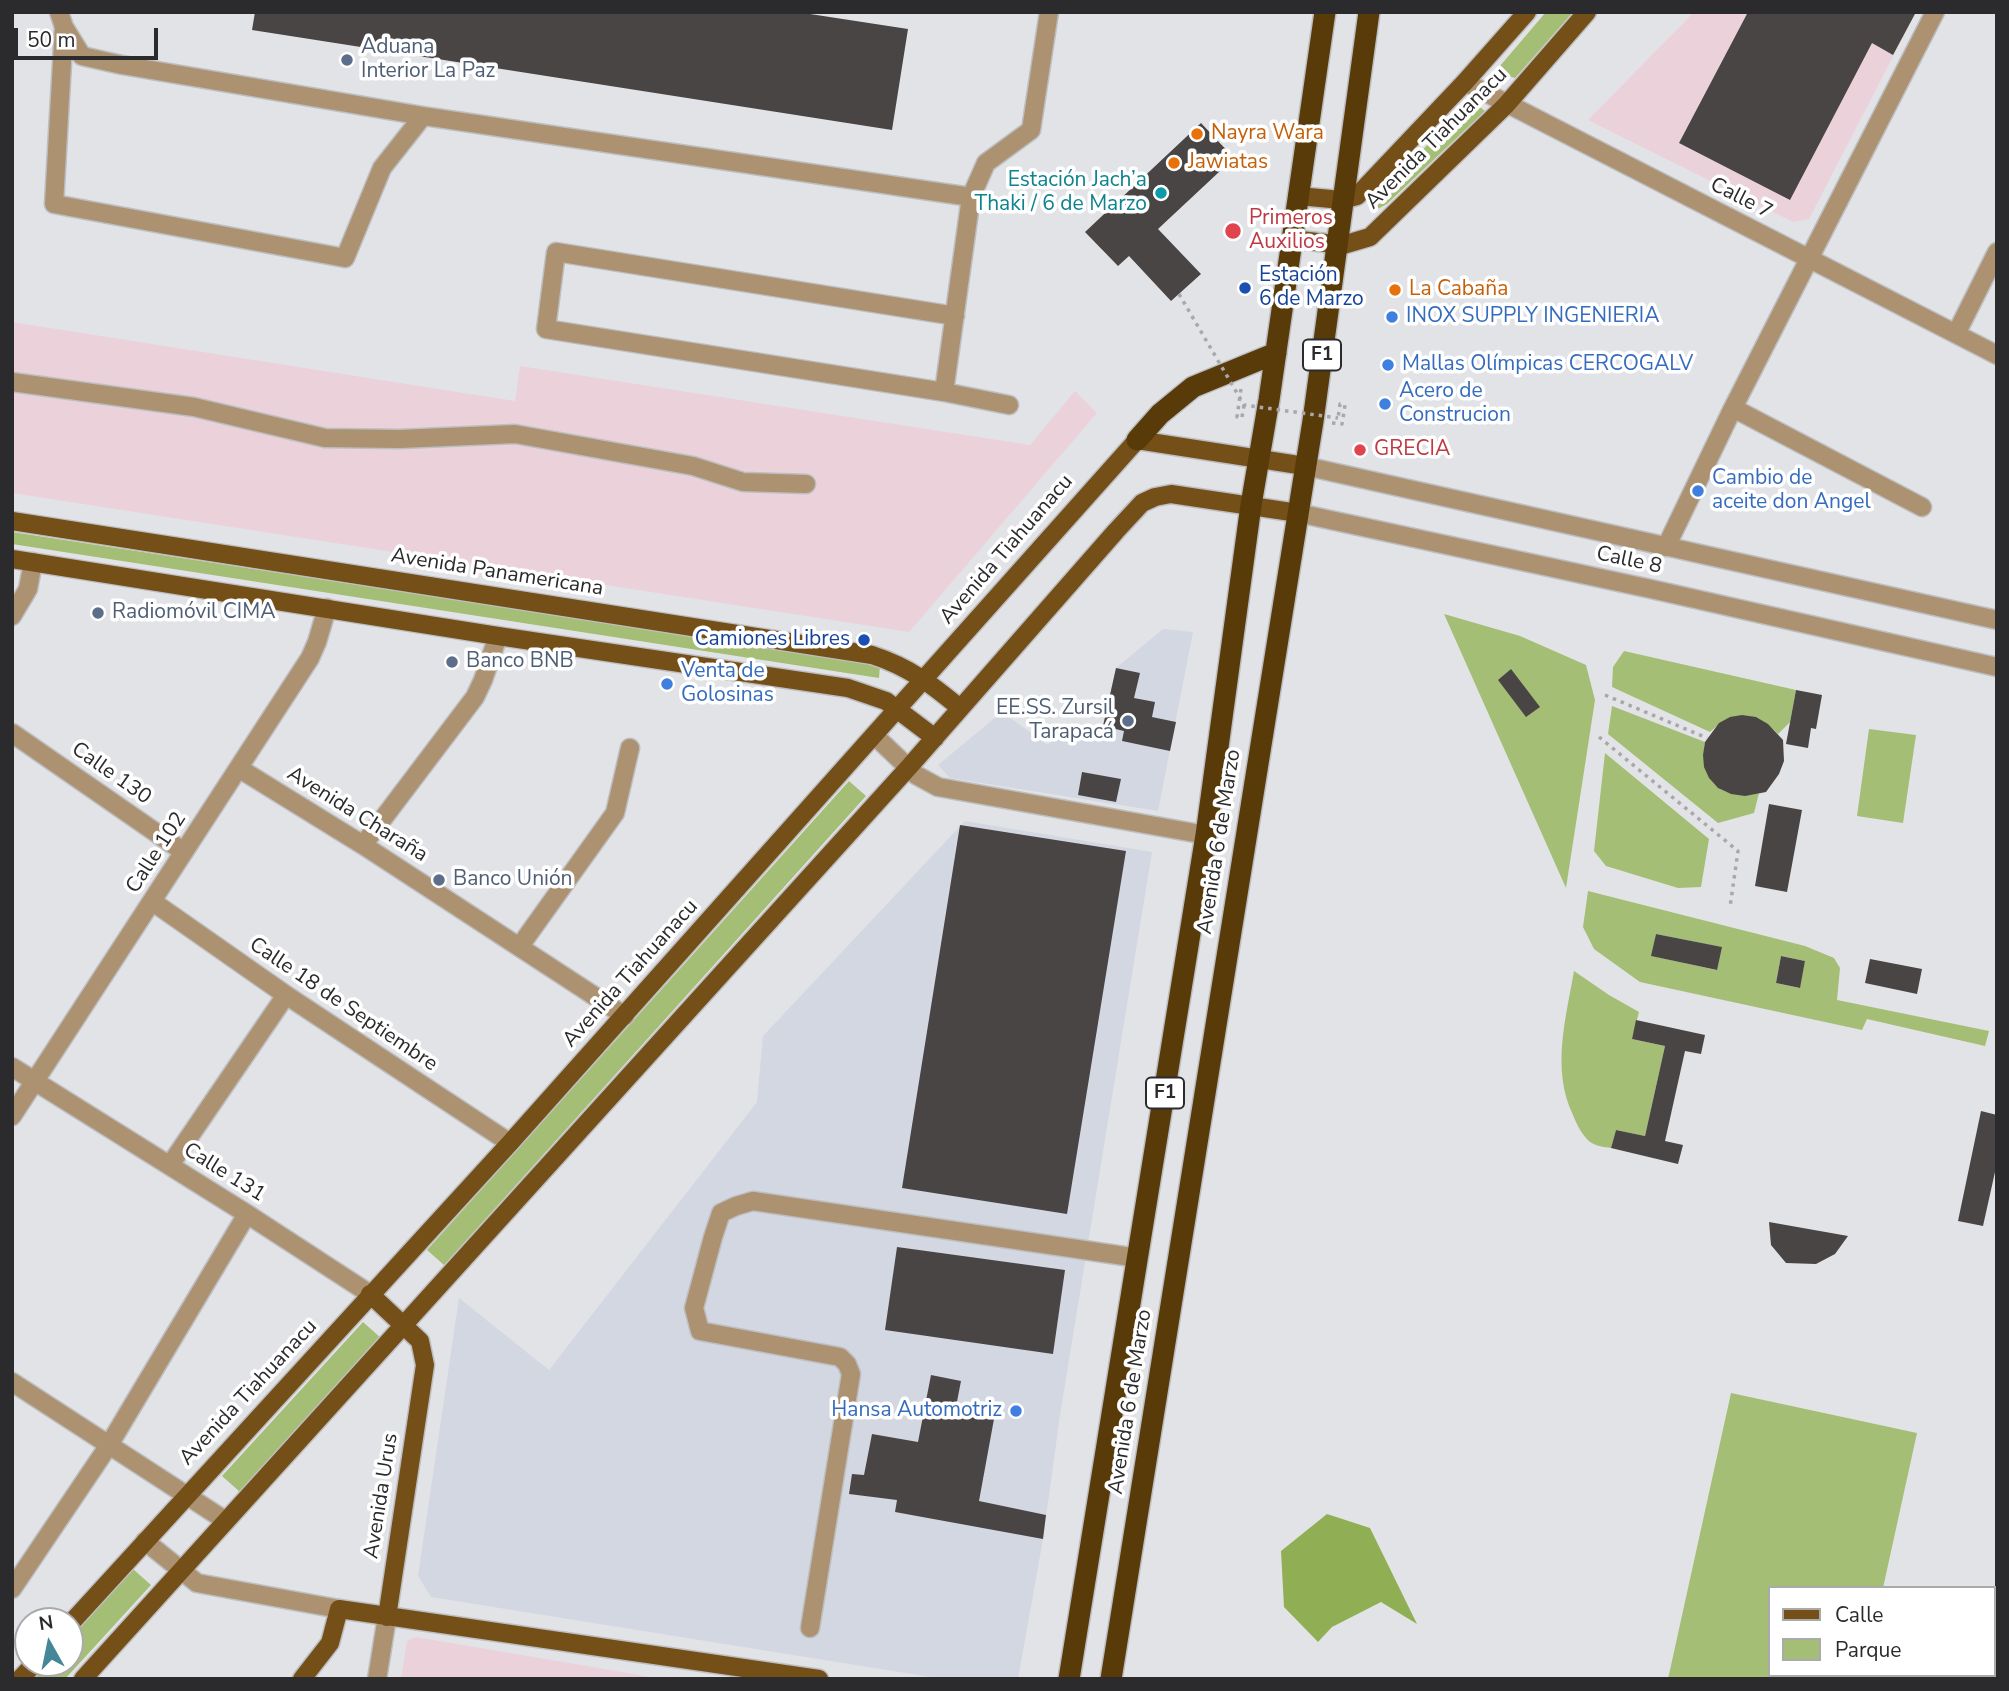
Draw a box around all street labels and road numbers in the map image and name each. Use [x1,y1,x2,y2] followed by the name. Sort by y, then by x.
[1361,63,1513,215] street label: Avenida Tiahuanacu
[1706,173,1776,225] street label: Calle 7
[1303,340,1341,370] road number: F1
[935,470,1079,630] street label: Avenida Tiahuanacu
[1594,542,1664,580] street label: Calle 8
[389,544,605,602] street label: Avenida Panamericana
[66,737,156,811] street label: Calle 130
[1193,748,1247,936] street label: Avenida 6 de Marzo
[282,762,432,868] street label: Avenida Charaña
[121,808,193,898] street label: Calle 102
[558,895,704,1053] street label: Avenida Tiahuanacu
[244,933,442,1077] street label: Calle 18 de Septiembre
[1146,1078,1184,1108] road number: F1
[178,1138,270,1208] street label: Calle 131
[1104,1308,1158,1496] street label: Avenida 6 de Marzo
[175,1315,323,1471] street label: Avenida Tiahuanacu
[360,1431,404,1561] street label: Avenida Urus

